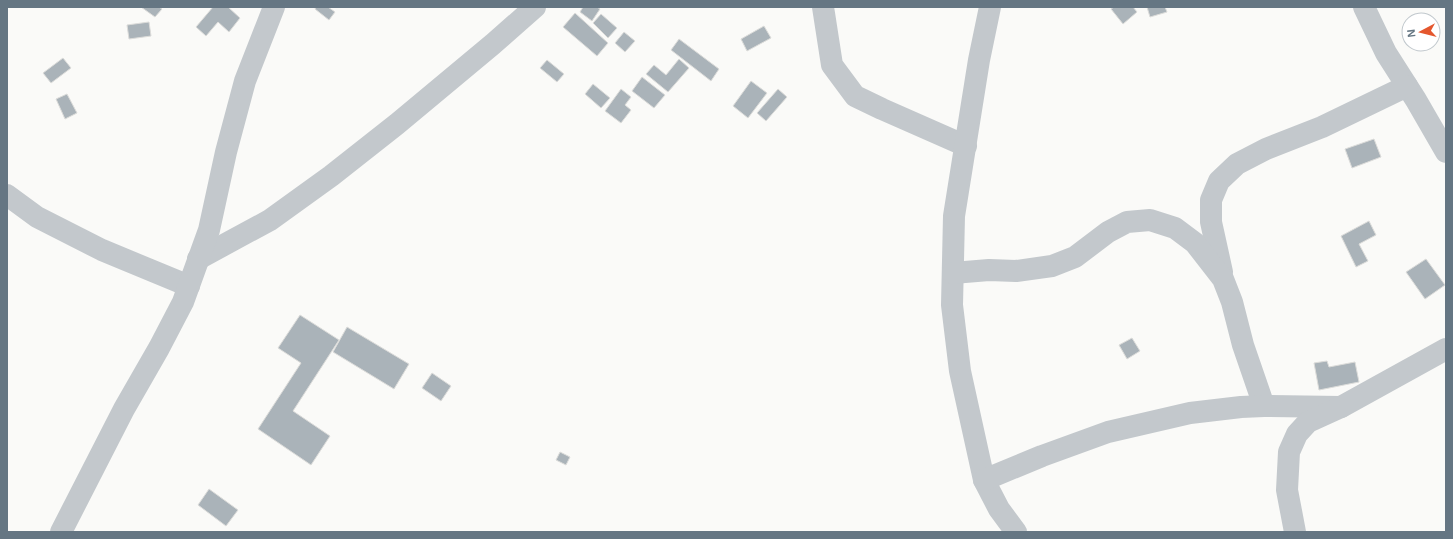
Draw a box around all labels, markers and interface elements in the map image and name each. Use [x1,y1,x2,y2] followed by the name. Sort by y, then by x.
[1401,12,1441,52] north arrow
[1405,28,1418,38] text: N

